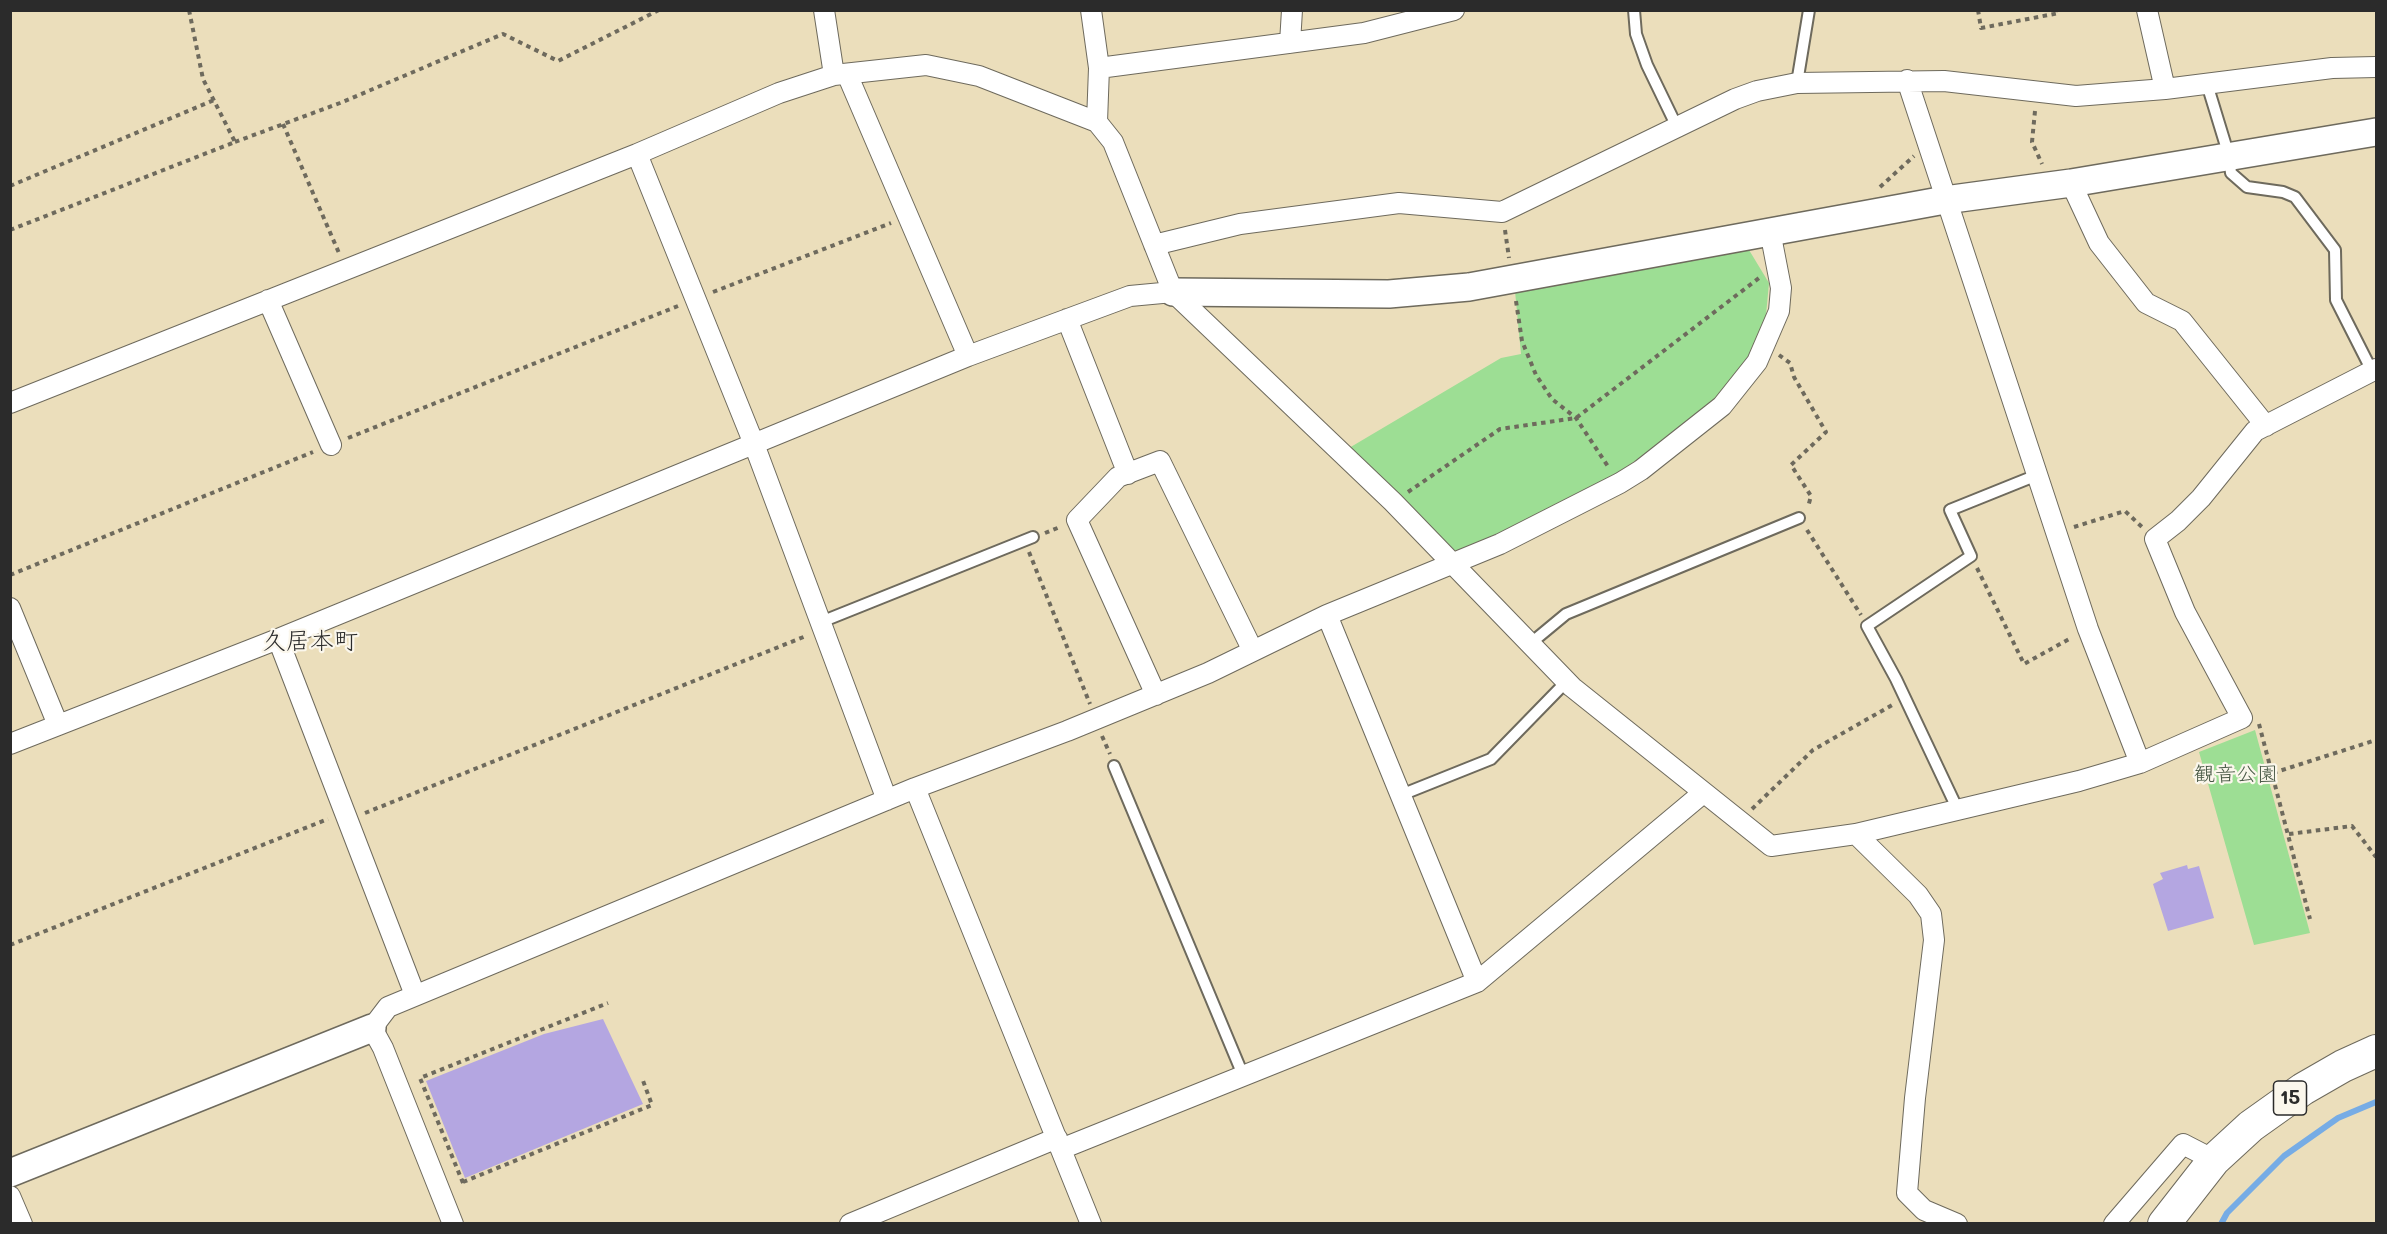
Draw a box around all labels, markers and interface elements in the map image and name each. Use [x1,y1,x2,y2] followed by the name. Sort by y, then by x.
[262,628,358,656] district label: 久居本町
[2194,762,2278,788] park label: 観音公園
[2274,1081,2306,1115] road number: 15

